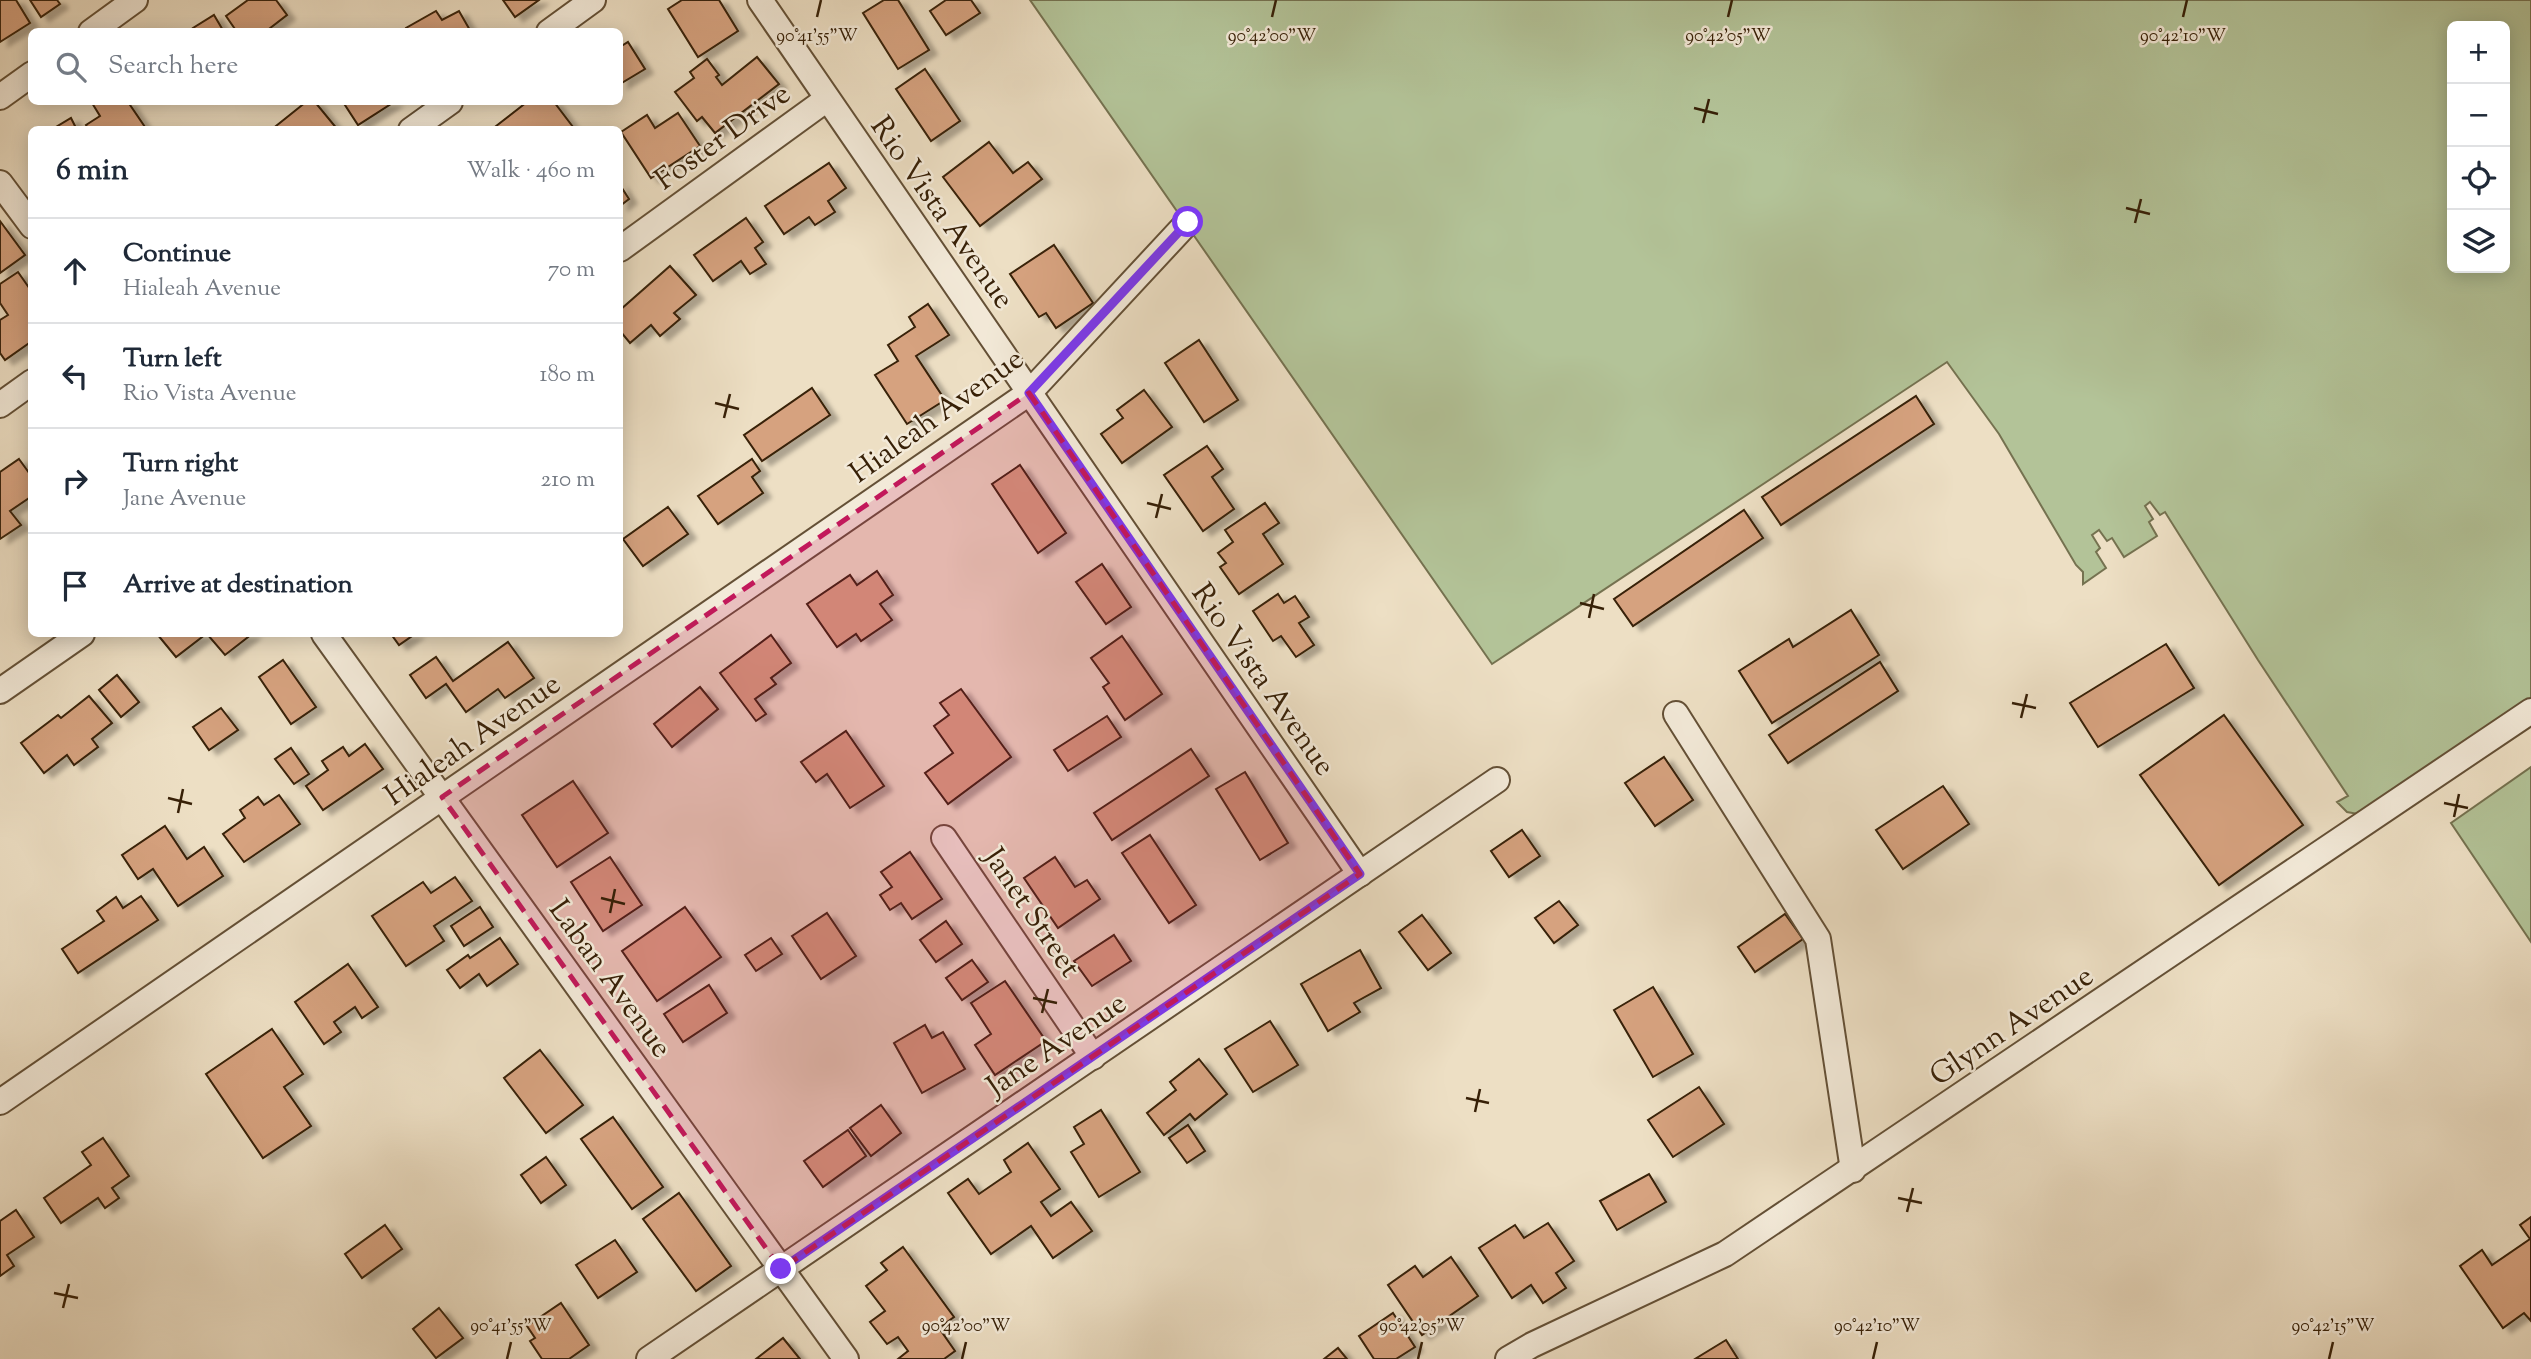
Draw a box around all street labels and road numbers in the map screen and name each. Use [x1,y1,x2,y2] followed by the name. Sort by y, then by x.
[647,74,800,202] street label: Foster Drive
[858,108,1023,318] street label: Rio Vista Avenue
[841,339,1034,495] street label: Hialeah Avenue
[1179,575,1344,785] street label: Rio Vista Avenue
[377,664,570,818] street label: Hialeah Avenue
[971,838,1090,987] street label: Janet Street
[537,892,681,1067] street label: Laban Avenue
[1922,956,2103,1098] street label: Glynn Avenue
[977,983,1136,1110] street label: Jane Avenue

